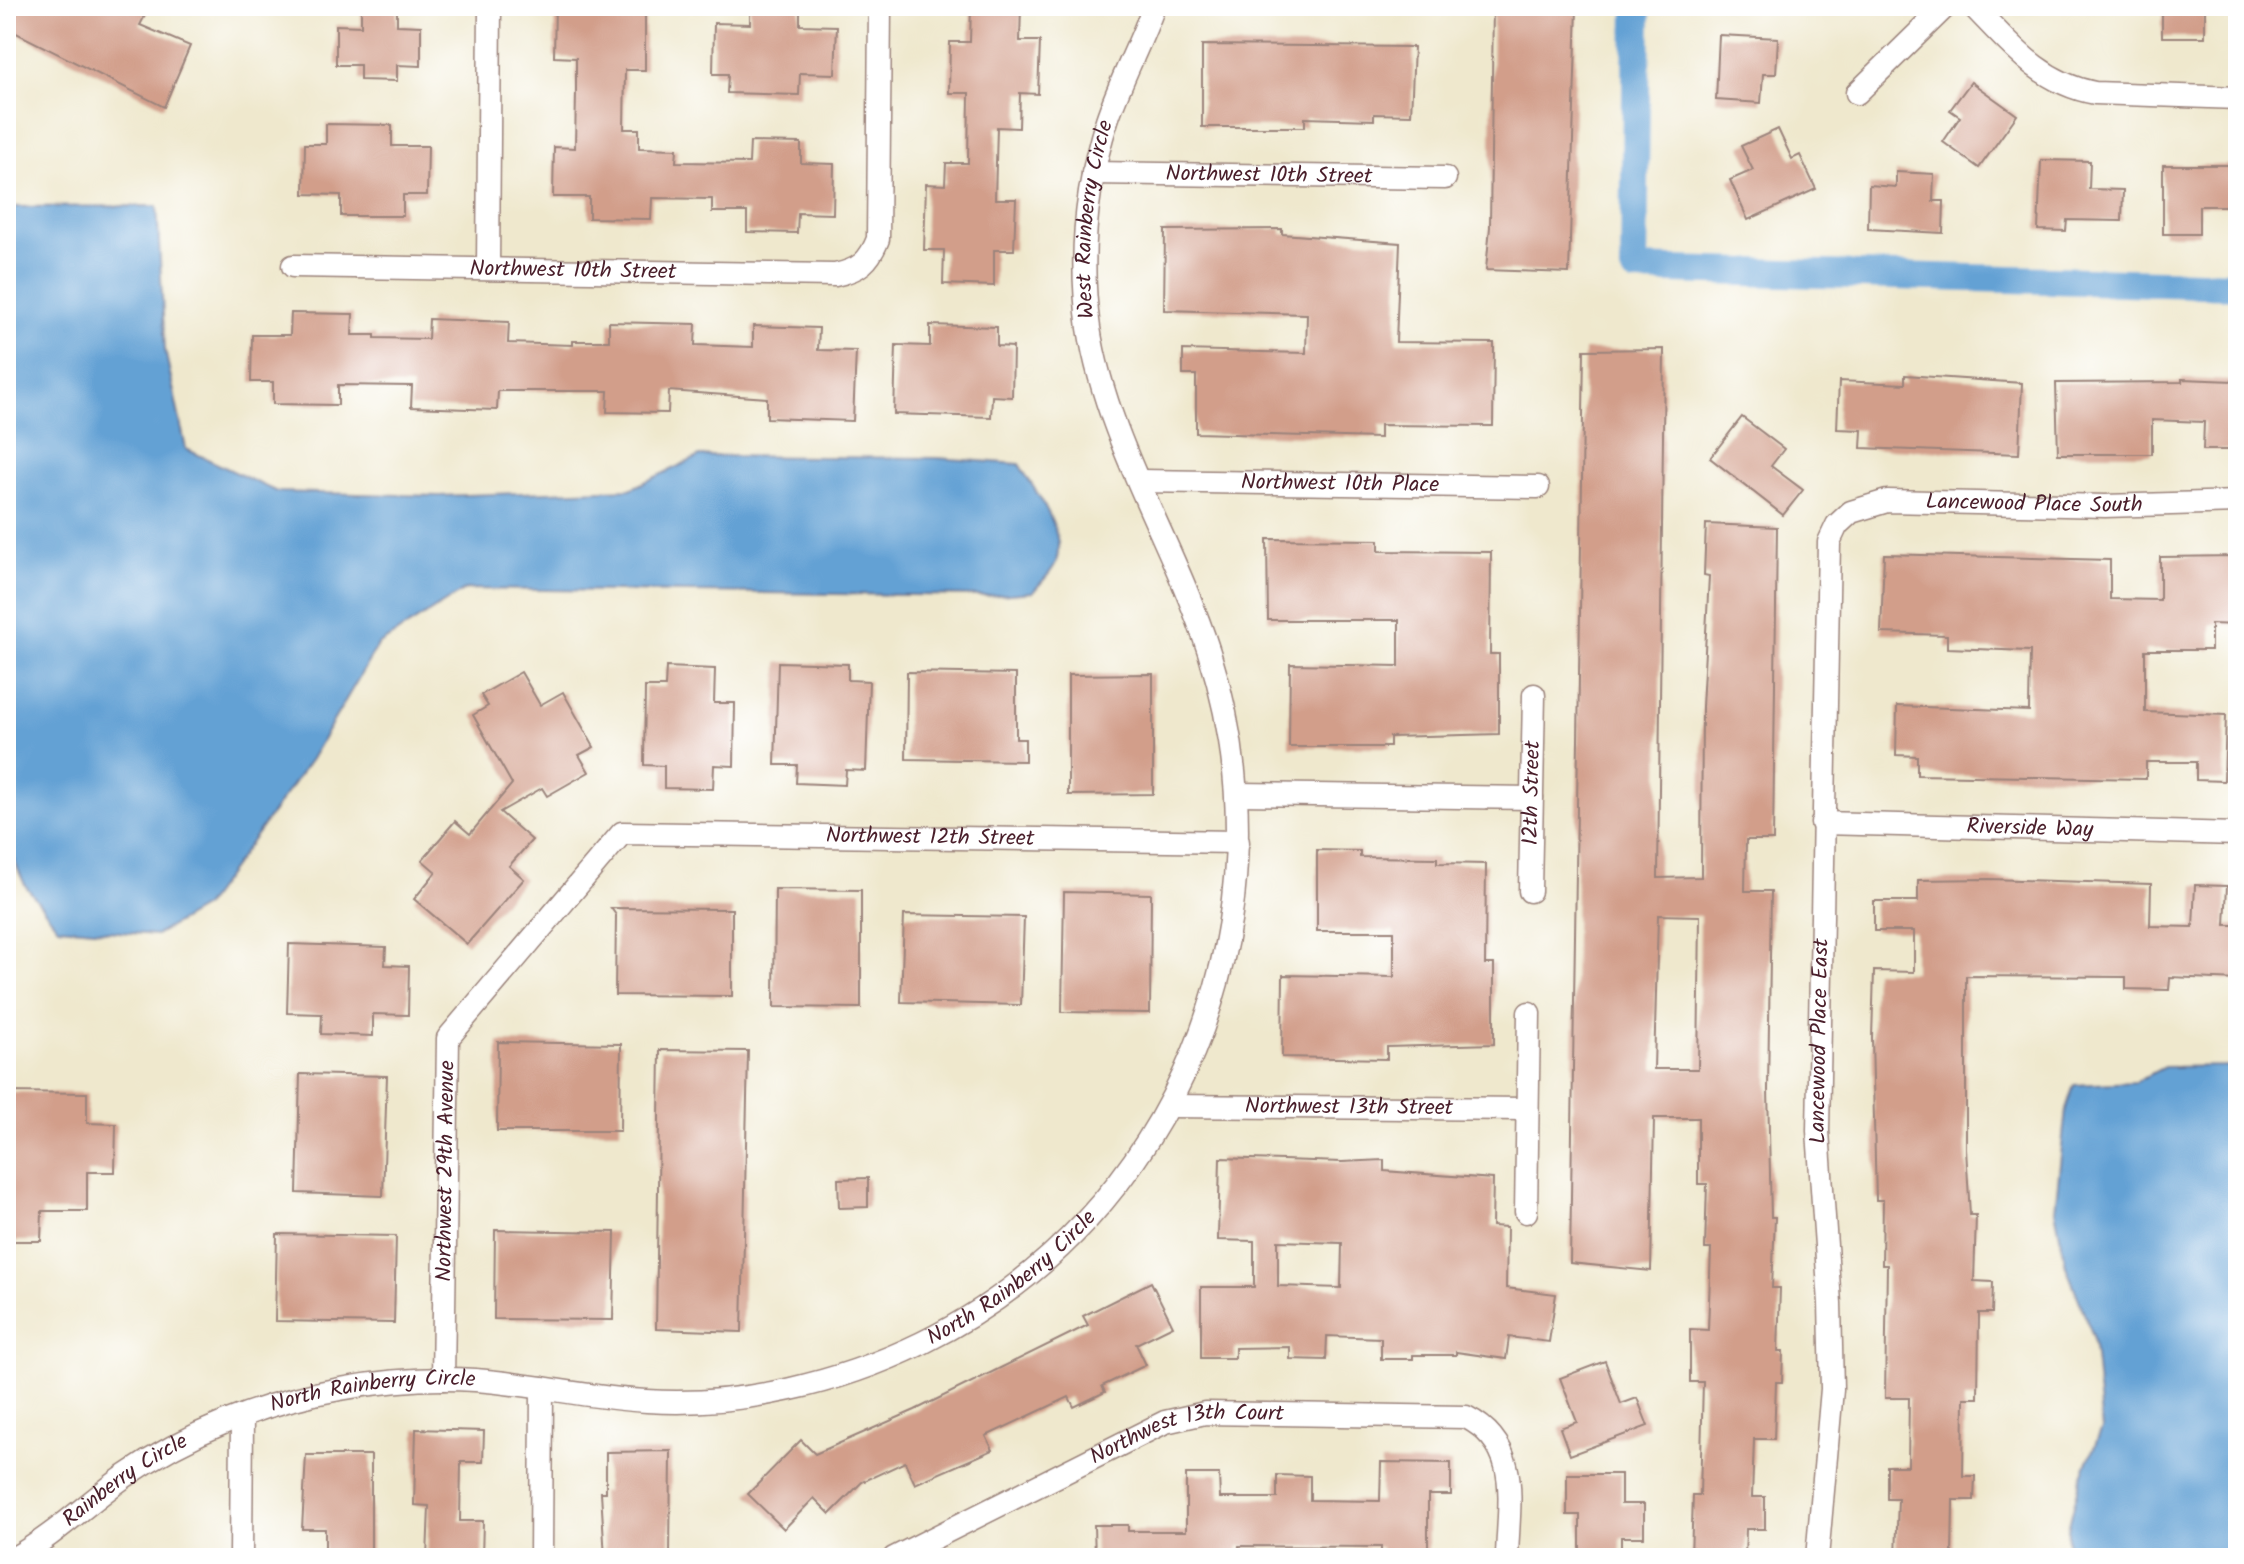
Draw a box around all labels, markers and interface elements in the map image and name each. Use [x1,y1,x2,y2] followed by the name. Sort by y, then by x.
[1067,116,1123,320] street label: West Rainberry Circle
[1165,157,1373,194] street label: Northwest 10th Street
[469,251,677,290] street label: Northwest 10th Street
[1241,465,1440,503] street label: Northwest 10th Place
[1925,484,2143,524] street label: Lancewood Place South
[1513,740,1551,846] street label: 12th Street
[1966,809,2094,848] street label: Riverside Way
[825,818,1035,857] street label: Northwest 12th Street
[1800,938,1839,1145] street label: Lancewood Place East
[427,1060,465,1282] street label: Northwest 29th Avenue
[1245,1089,1454,1126] street label: Northwest 13th Street
[921,1202,1105,1355] street label: North Rainberry Circle
[266,1361,476,1423] street label: North Rainberry Circle
[1084,1396,1285,1475] street label: Northwest 13th Court
[55,1424,194,1536] street label: Rainberry Circle

